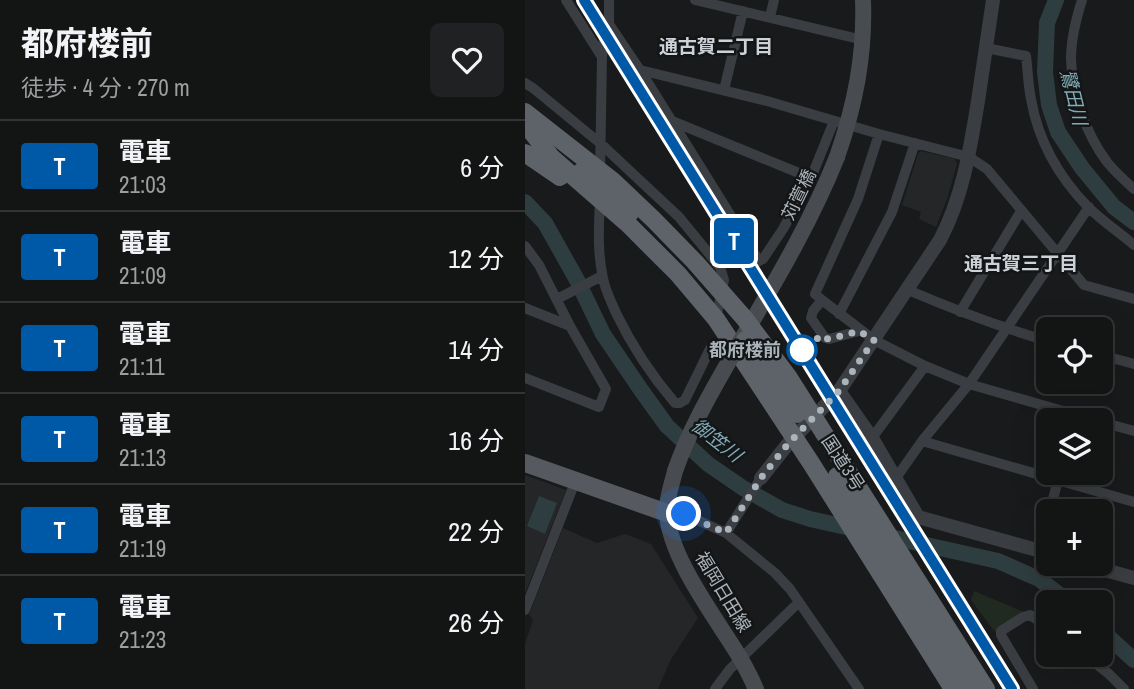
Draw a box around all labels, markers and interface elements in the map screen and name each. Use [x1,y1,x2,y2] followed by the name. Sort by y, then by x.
[21,21,153,65] text: 都府楼前
[430,23,504,97] button: heart
[659,33,773,59] district label: 通古賀二丁目
[1054,66,1094,130] water label: 鷺田川
[21,72,190,103] text: 徒歩 · 4 分 · 270 m
[119,134,171,169] text: 電車
[53,150,66,182] text: T
[460,150,504,185] text: 6 分
[775,165,822,225] street label: 苅萱橋
[119,169,166,200] text: 21:03
[711,218,757,264] line badge: T
[119,225,171,260] text: 電車
[728,225,740,257] text: T
[53,241,66,273] text: T
[448,241,504,276] text: 12 分
[964,250,1078,276] district label: 通古賀三丁目
[119,260,166,291] text: 21:09
[119,316,171,351] text: 電車
[1036,317,1113,667] map controls
[1036,317,1113,394] button: locate
[53,332,66,364] text: T
[448,332,504,367] text: 14 分
[787,335,817,365] marker: 都府楼前
[709,337,781,362] place label: 都府楼前
[119,351,165,382] text: 21:11
[119,407,171,442] text: 電車
[1036,408,1113,485] button: layers
[687,412,749,469] water label: 御笠川
[53,423,66,455] text: T
[448,423,504,458] text: 16 分
[816,430,871,496] street label: 国道3号
[119,442,166,473] text: 21:13
[666,496,701,531] your location
[119,498,171,533] text: 電車
[1036,499,1113,576] button: +
[53,514,66,546] text: T
[448,514,504,549] text: 22 分
[119,533,166,564] text: 21:19
[690,547,757,637] street label: 福岡日田線
[119,589,171,624] text: 電車
[1036,590,1113,667] button: −
[53,605,66,637] text: T
[448,605,504,640] text: 26 分
[119,624,166,655] text: 21:23

